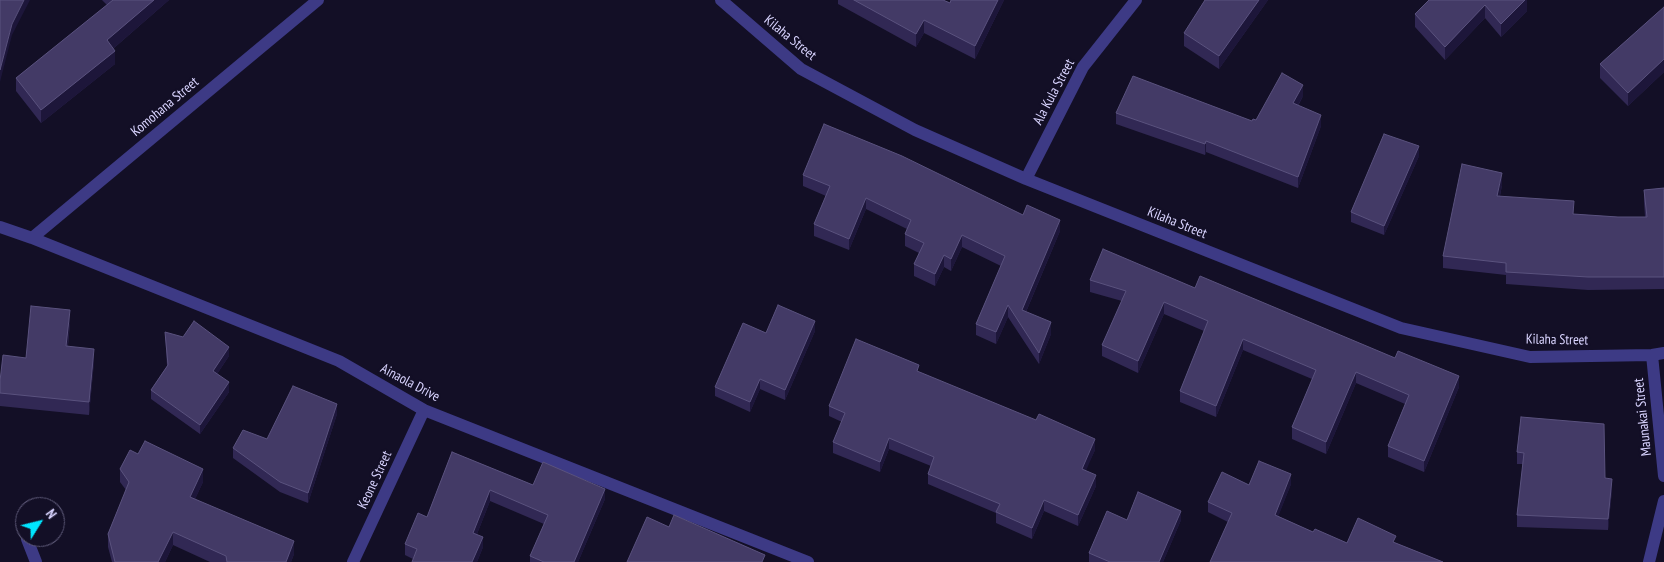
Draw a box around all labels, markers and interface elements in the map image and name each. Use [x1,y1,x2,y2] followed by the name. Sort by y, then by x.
[760,12,820,64] street label: Kilaha Street
[1030,56,1078,128] street label: Ala Kula Street
[128,74,202,140] street label: Komohana Street
[1145,204,1209,242] street label: Kilaha Street
[1526,331,1588,349] street label: Kilaha Street
[377,360,443,406] street label: Ainaola Drive
[1631,377,1655,457] street label: Maunakai Street
[354,448,396,512] street label: Keone Street
[15,497,65,547] north arrow
[42,505,61,522] text: N

